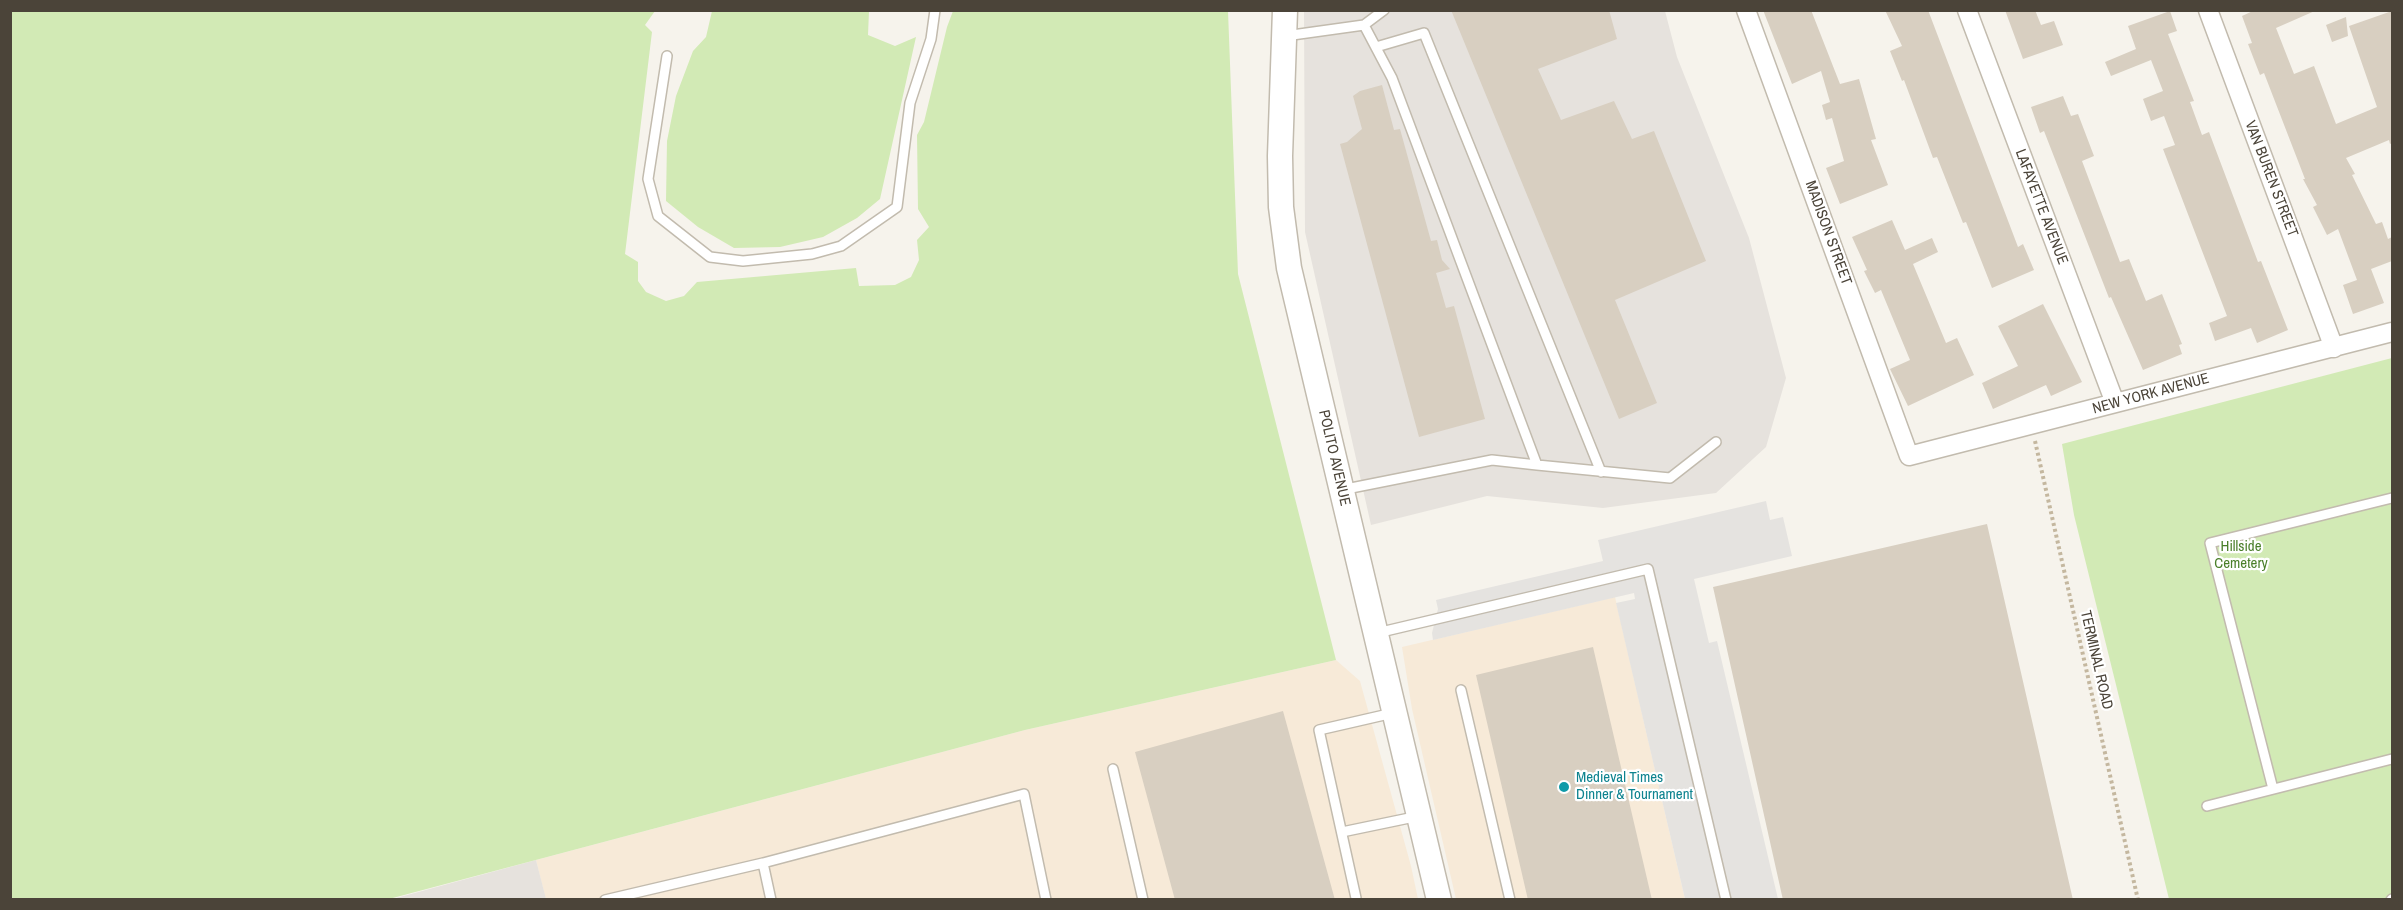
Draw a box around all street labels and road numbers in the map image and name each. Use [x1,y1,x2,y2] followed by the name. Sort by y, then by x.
[2241,118,2301,240] street label: VAN BUREN STREET
[2011,147,2071,267] street label: LAFAYETTE AVENUE
[1801,179,1855,287] street label: MADISON STREET
[2091,370,2211,418] street label: NEW YORK AVENUE
[1314,408,1354,508] street label: POLITO AVENUE
[2076,609,2116,711] street label: TERMINAL ROAD

